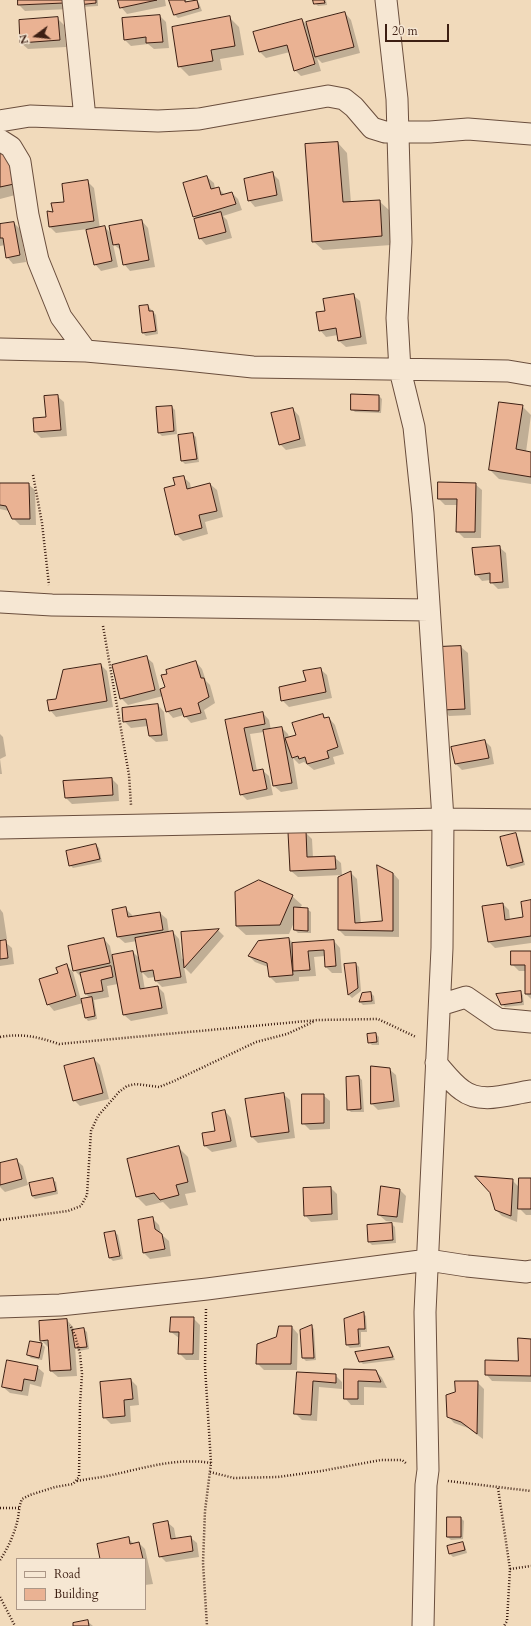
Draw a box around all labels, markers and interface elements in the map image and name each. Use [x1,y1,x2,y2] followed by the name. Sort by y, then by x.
[16,16,56,56] north arrow
[387,16,451,42] scale bar
[392,23,418,39] text: 20 m
[15,33,32,46] text: N
[16,1558,146,1610] legend
[54,1566,80,1582] text: Road
[54,1586,98,1602] text: Building

